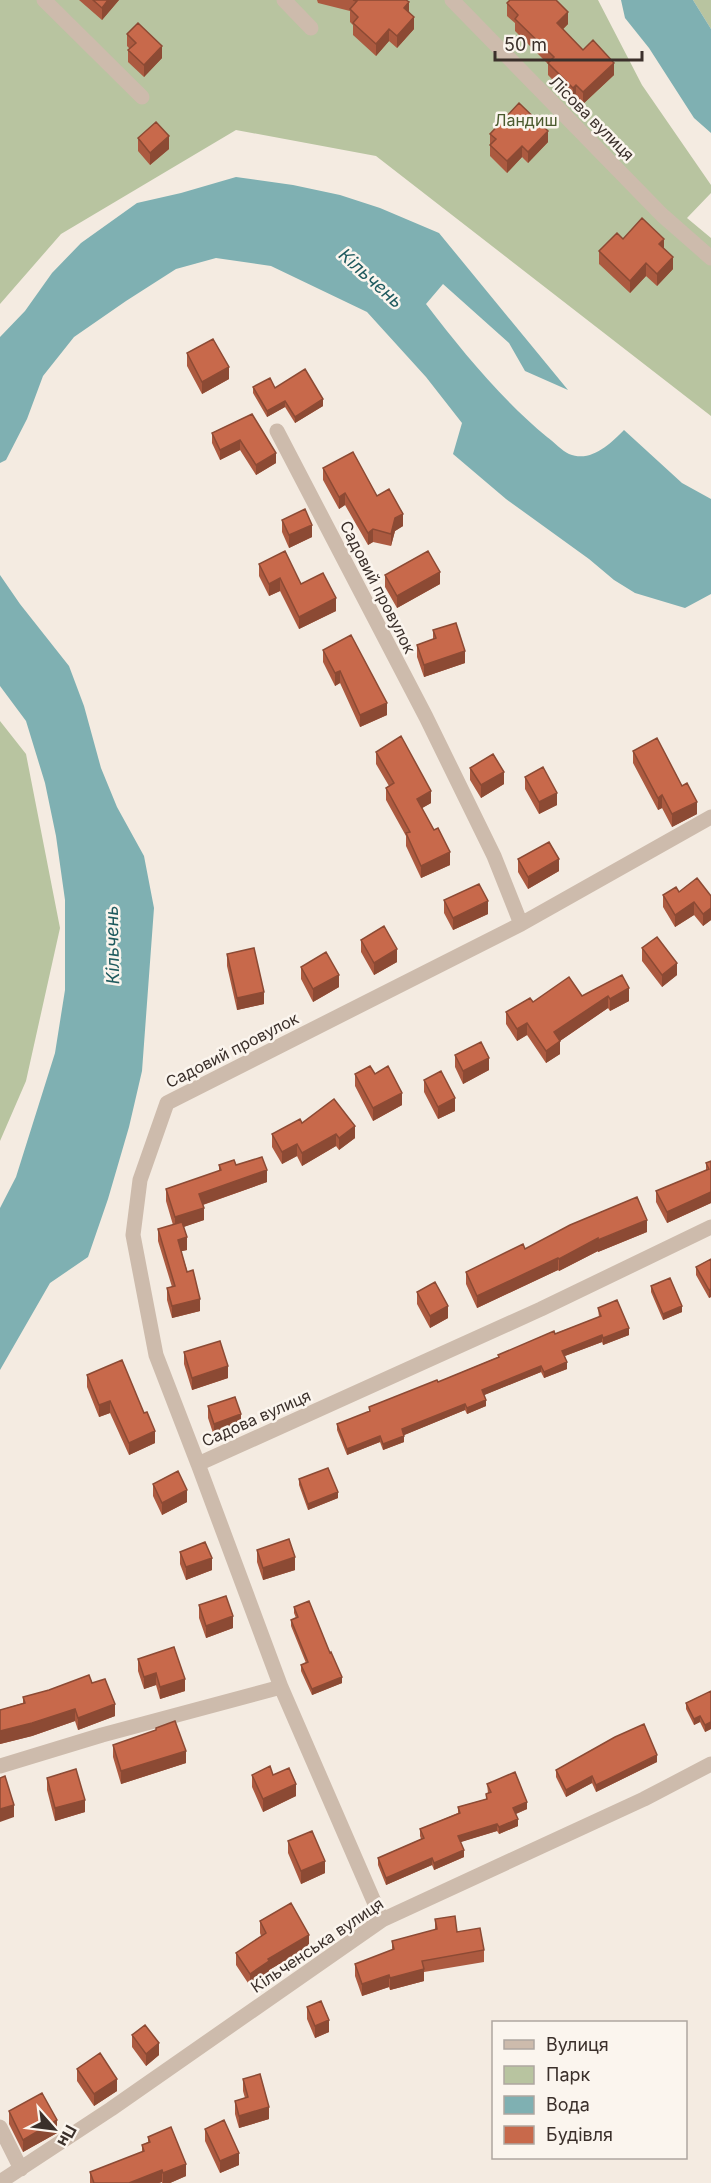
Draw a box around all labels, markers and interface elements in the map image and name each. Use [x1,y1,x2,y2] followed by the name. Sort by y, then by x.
[495,24,642,62] scale bar
[504,34,547,55] text: 50 m
[546,72,638,164] street label: Лісова вулиця
[494,110,558,130] park label: Ландиш
[335,244,407,312] water label: Кільчень
[336,517,420,657] street label: Садовий провулок
[101,905,123,985] water label: Кільчень
[162,1008,302,1092] street label: Садовий провулок
[198,1385,314,1451] street label: Садова вулиця
[247,1893,387,1997] street label: Кільченська вулиця
[492,2021,687,2159] legend
[546,2034,609,2055] text: Вулиця
[546,2064,591,2085] text: Парк
[546,2094,590,2115] text: Вода
[24,2099,84,2159] north arrow
[53,2122,81,2150] text: Пн
[546,2124,613,2145] text: Будівля

